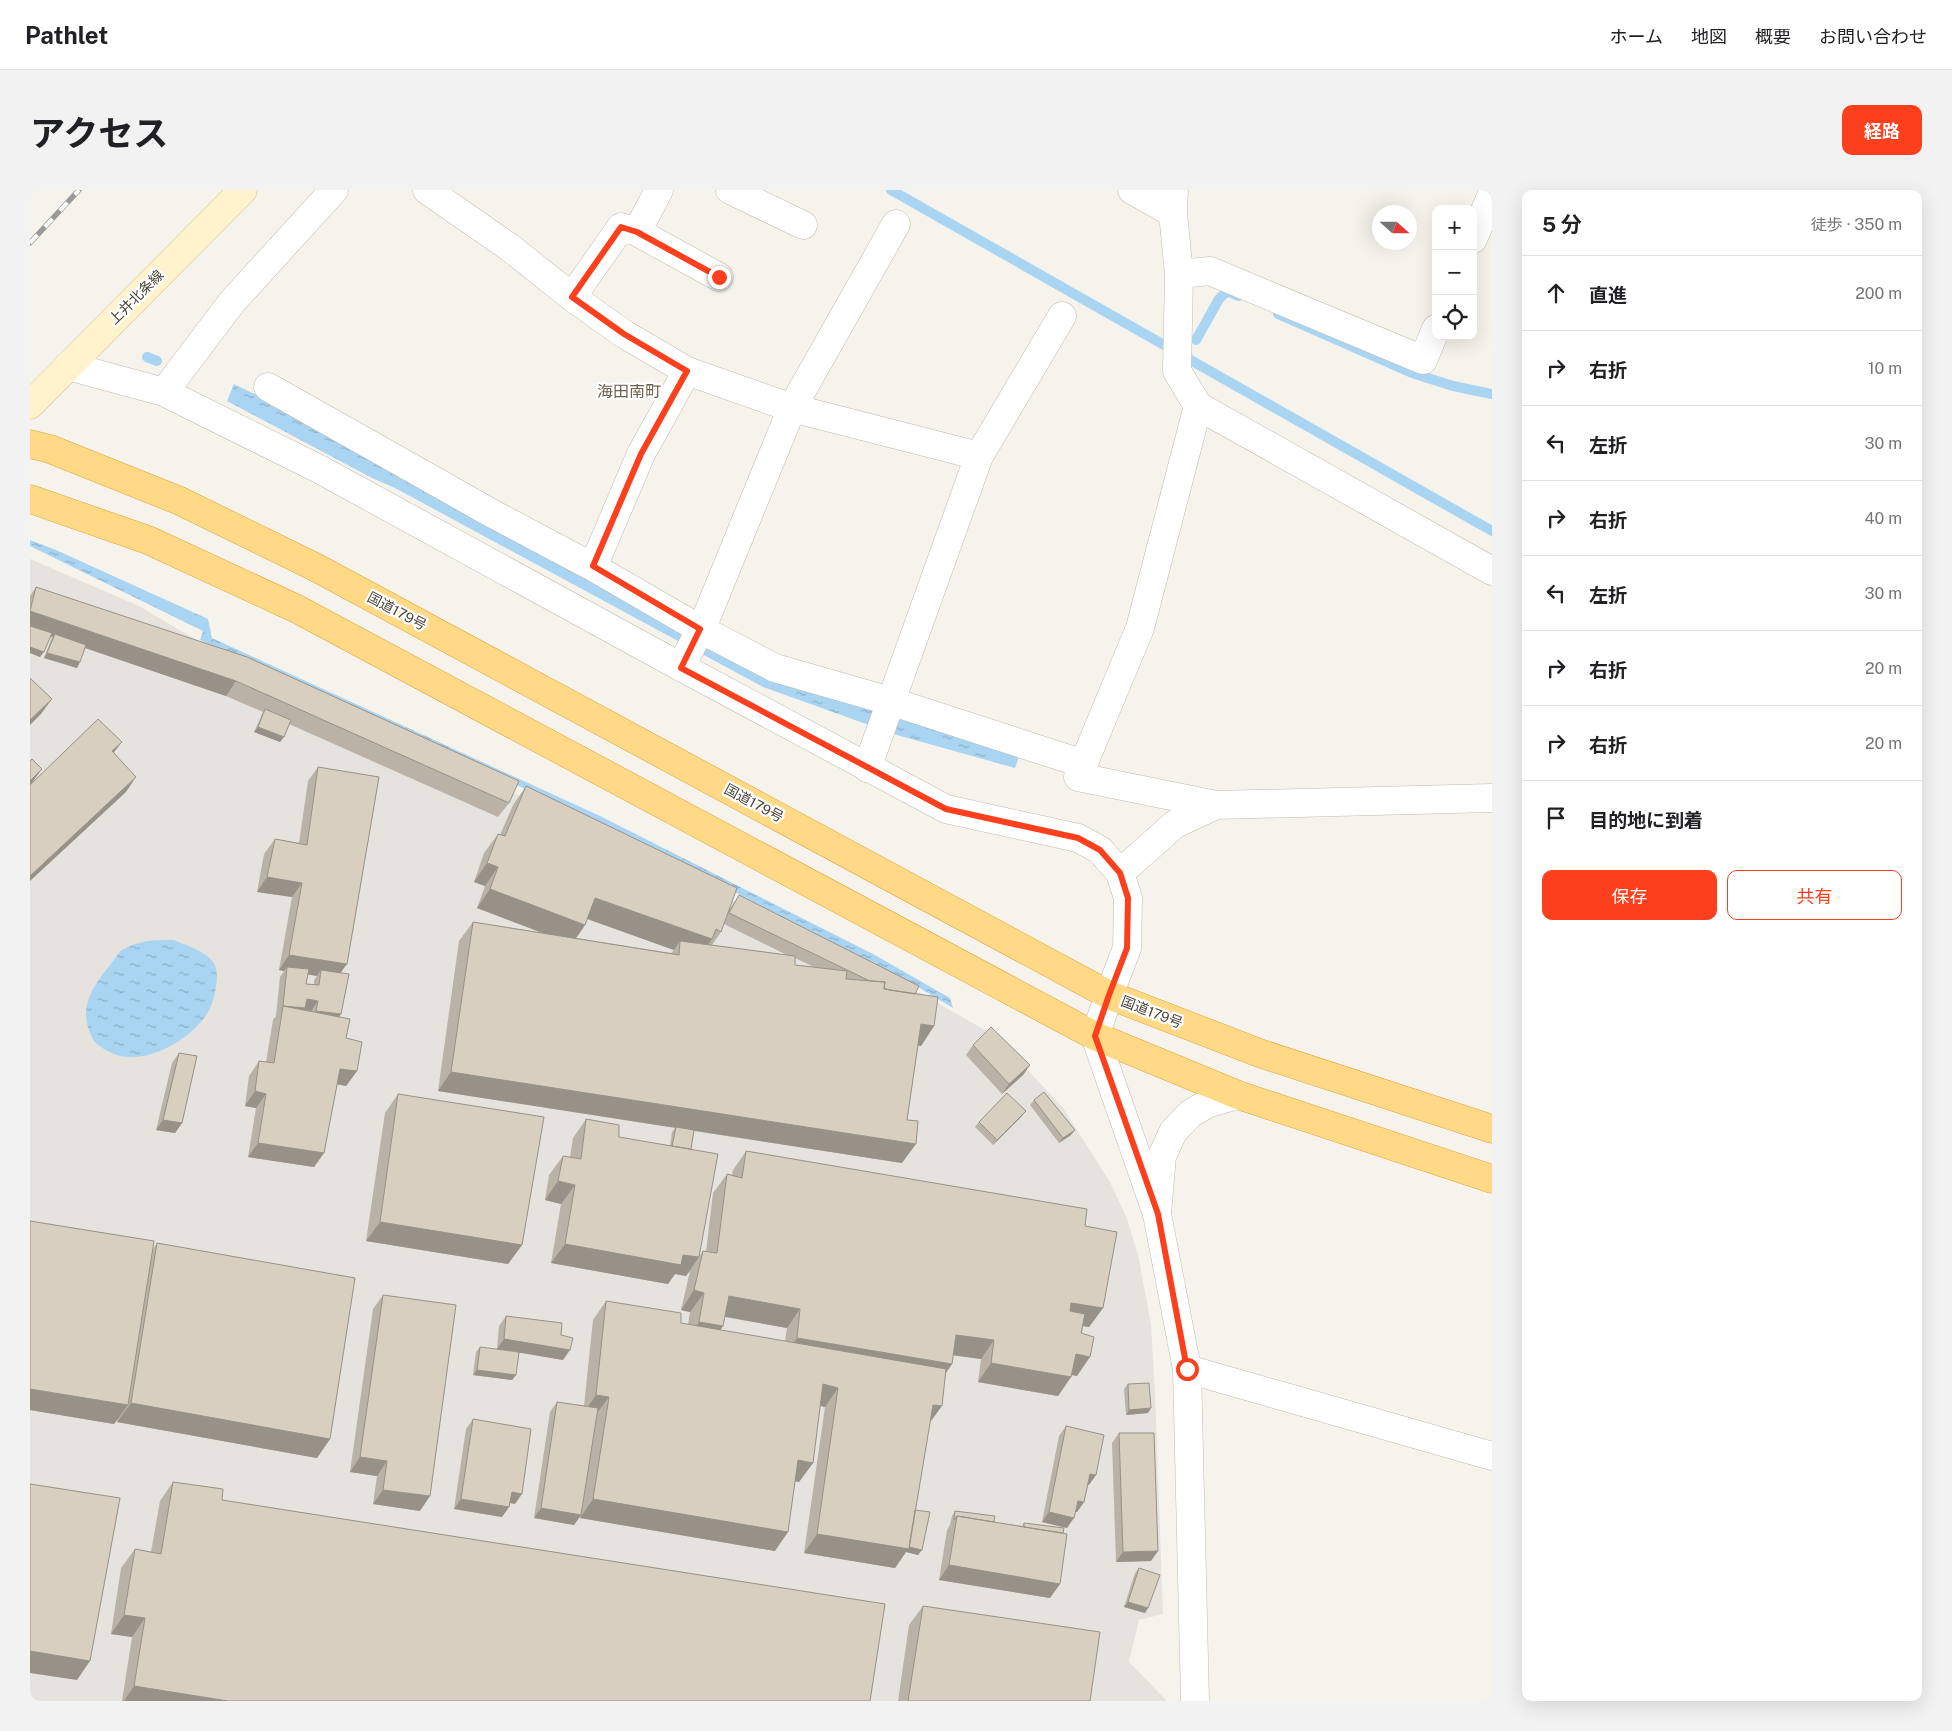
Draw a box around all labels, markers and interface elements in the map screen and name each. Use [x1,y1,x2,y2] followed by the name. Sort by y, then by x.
[25,21,108,49] text: Pathlet
[1610,26,1663,47] text: ホーム
[1691,26,1727,47] text: 地図
[1755,26,1791,47] text: 概要
[1819,26,1927,47] text: お問い合わせ
[1842,105,1922,155] button: 経路
[30,113,168,154] text: アクセス
[1372,205,1417,250] north arrow
[1432,205,1477,340] map controls
[1432,205,1477,250] button: +
[1542,212,1582,237] text: 5 分
[1811,215,1902,234] text: 徒歩 · 350 m
[1432,250,1477,295] button: −
[708,266,731,289] route end
[106,267,166,327] street label: 上井北条線
[1542,279,1570,307] icon: ahead
[1589,284,1627,306] text: 直進
[1855,284,1902,303] text: 200 m
[1432,295,1477,340] button: locate
[1542,354,1570,382] icon: right
[1589,359,1627,381] text: 右折
[1868,359,1902,378] text: 10 m
[597,382,661,401] district label: 海田南町
[1542,429,1570,457] icon: left
[1589,434,1627,456] text: 左折
[1865,434,1902,453] text: 30 m
[1542,504,1570,532] icon: right
[1589,509,1627,531] text: 右折
[1864,509,1902,528] text: 40 m
[1542,579,1570,607] icon: left
[1589,584,1627,606] text: 左折
[1865,584,1902,603] text: 30 m
[365,589,429,633] street label: 国道179号
[1542,654,1570,682] icon: right
[1589,659,1627,681] text: 右折
[1865,659,1902,678] text: 20 m
[1542,729,1570,757] icon: right
[1589,734,1627,756] text: 右折
[1865,734,1902,753] text: 20 m
[722,781,786,825] street label: 国道179号
[1542,804,1570,832] icon: arrive
[1589,809,1703,831] text: 目的地に到着
[1542,870,1717,920] button: 保存
[1727,870,1902,920] button: 共有
[1119,993,1185,1031] street label: 国道179号
[1176,1358,1199,1381] route start

